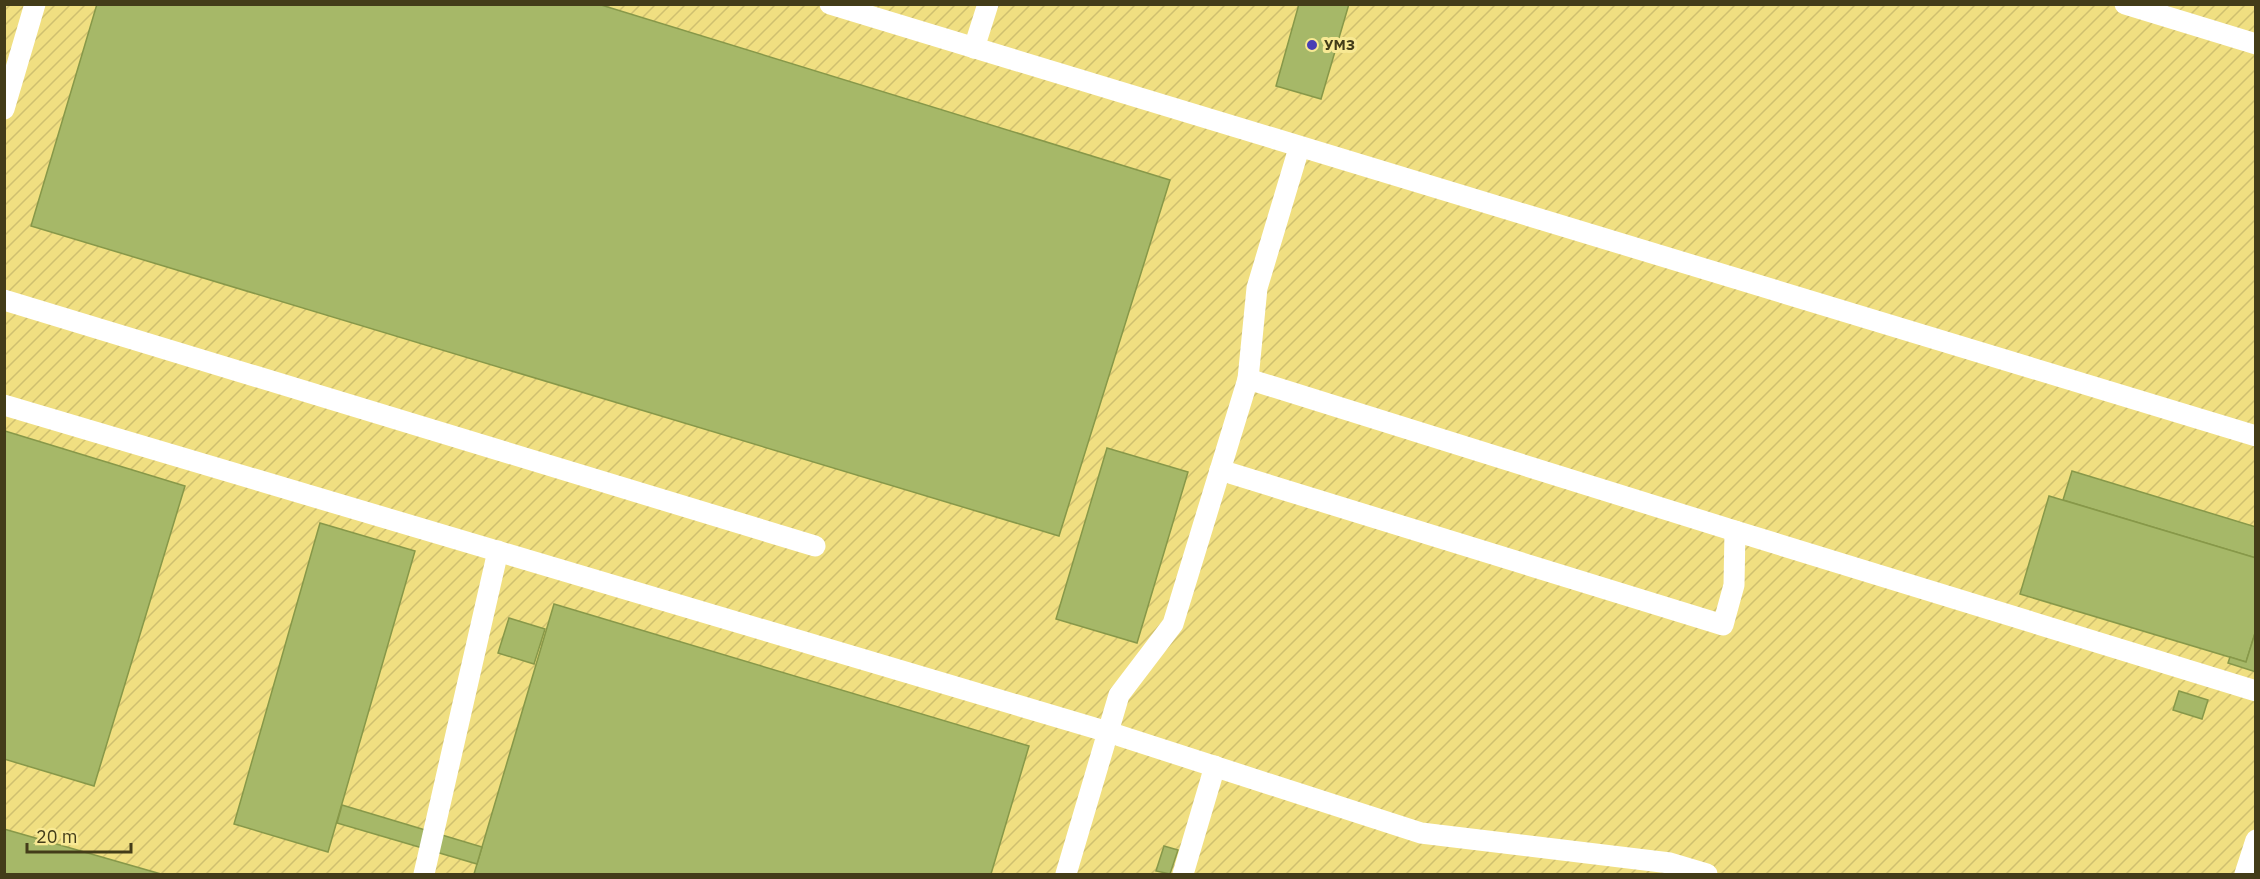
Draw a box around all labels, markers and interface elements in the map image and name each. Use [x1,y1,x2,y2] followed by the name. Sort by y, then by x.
[1324,35,1355,54] place label: УМЗ
[1305,38,1319,52] marker: УМЗ
[27,816,130,854] scale bar
[36,825,78,848] text: 20 m

